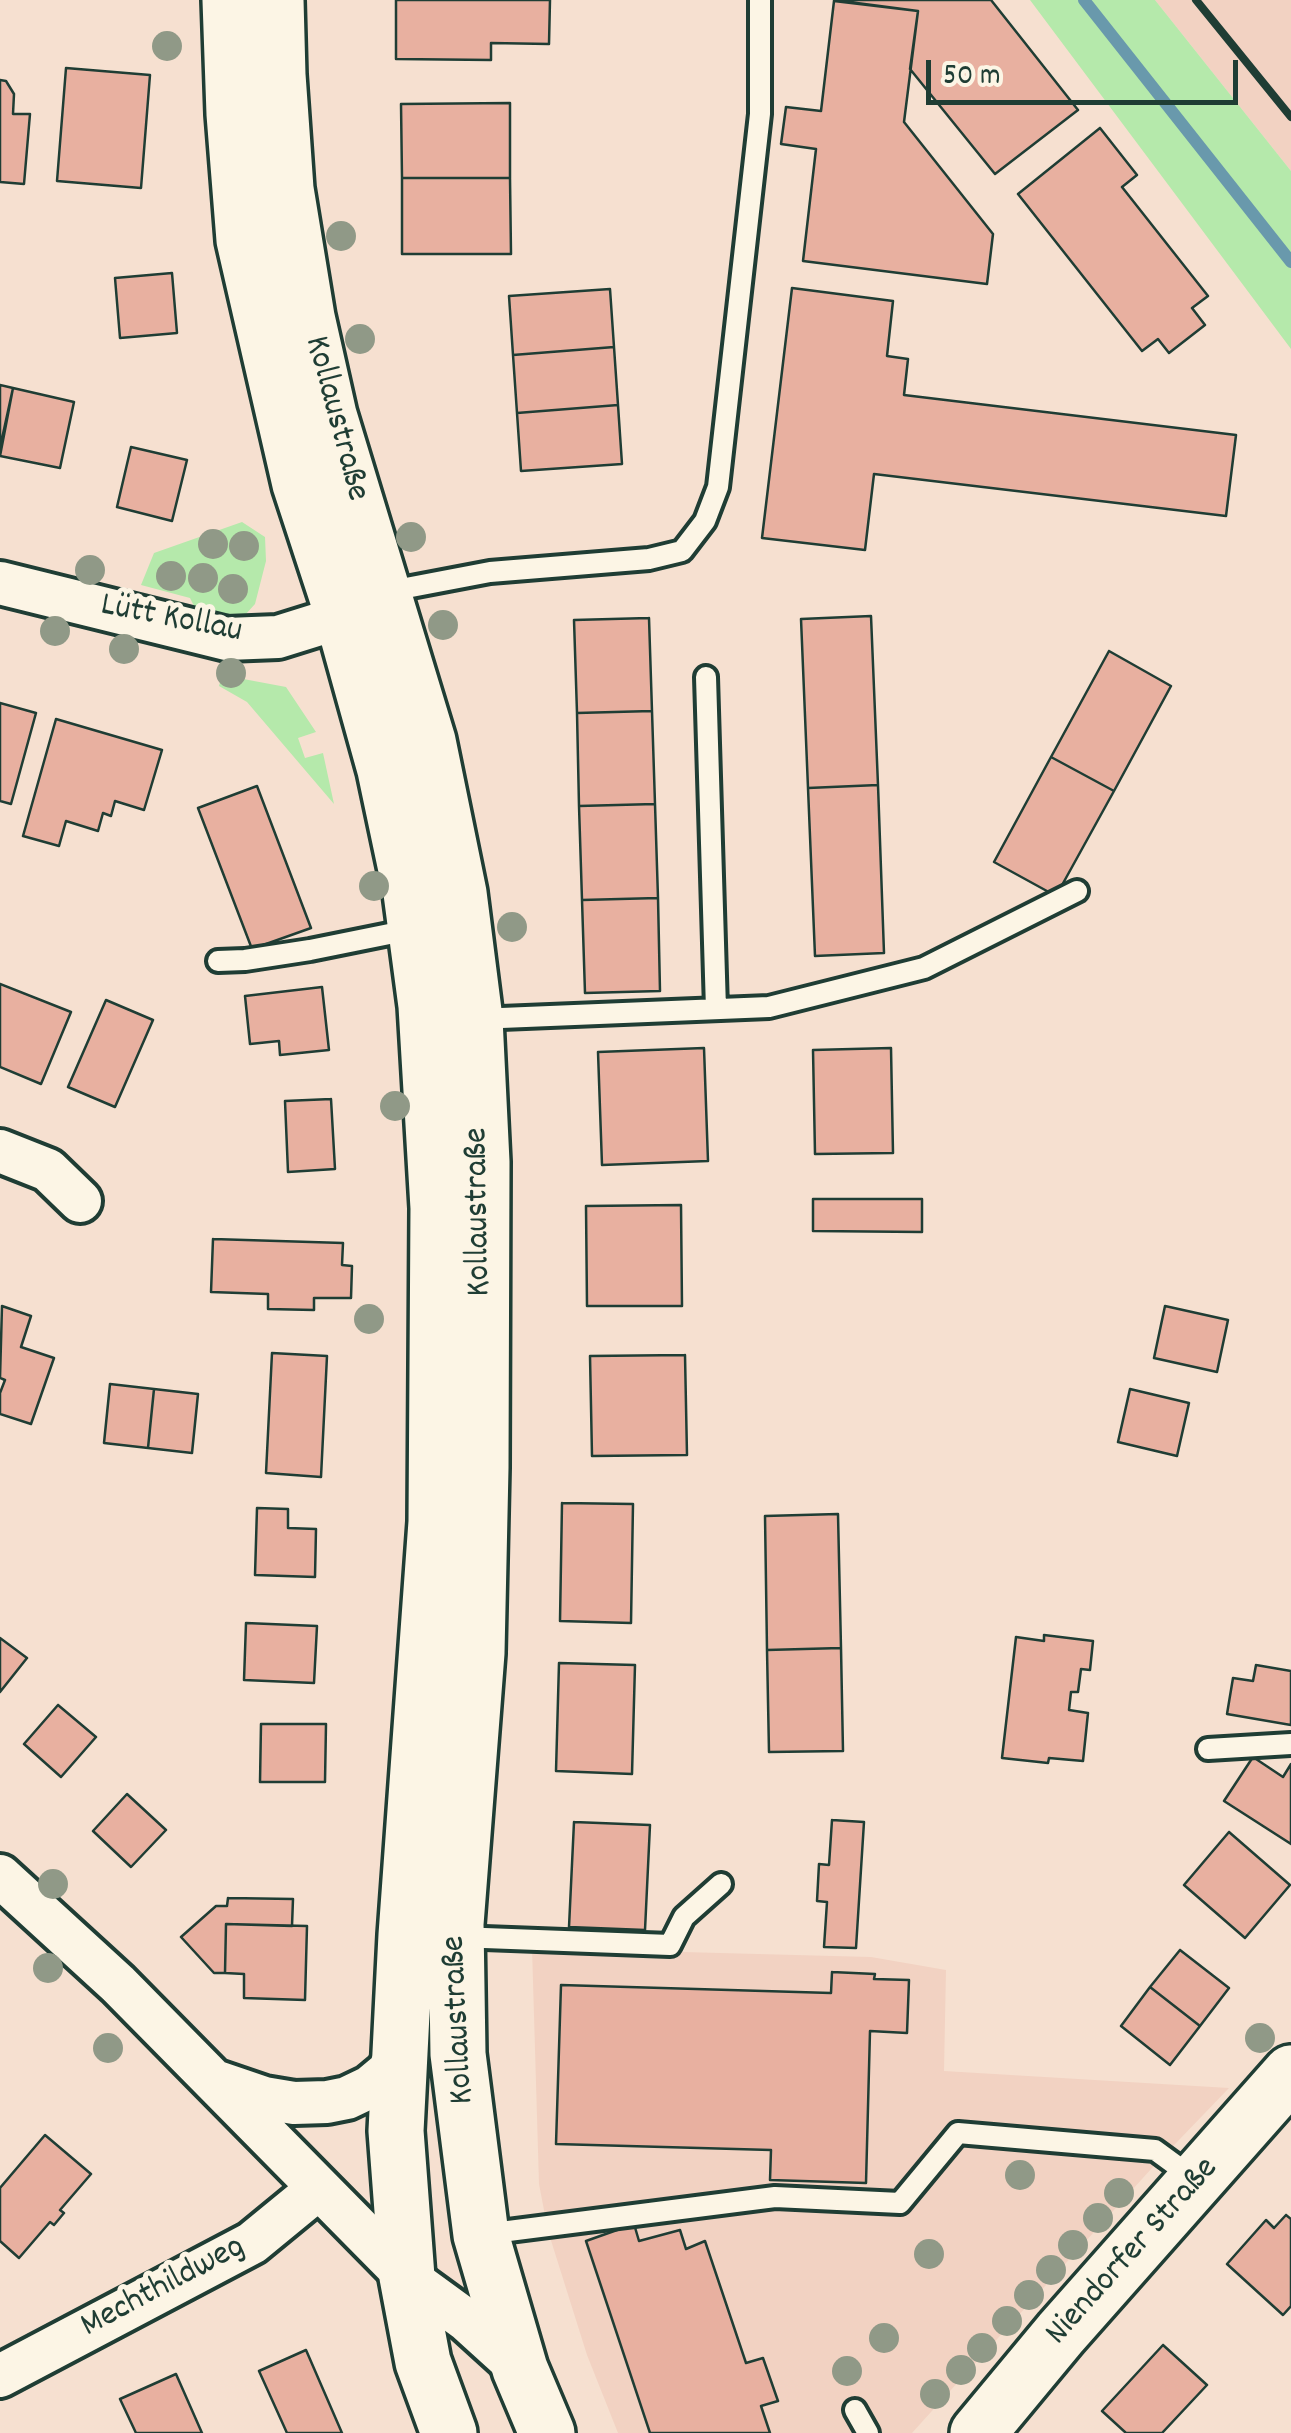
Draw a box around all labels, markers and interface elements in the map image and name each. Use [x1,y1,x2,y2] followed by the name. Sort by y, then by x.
[931,40,1244,102] scale bar
[943,56,1001,99] text: 50 m
[292,332,376,506] street label: Kollaustraße
[97,587,245,655] street label: Lütt Kollau
[459,1127,503,1297] street label: Kollaustraße
[436,1935,486,2105] street label: Kollaustraße
[1039,2150,1229,2356] street label: Niendorfer Straße
[75,2228,253,2350] street label: Mechthildweg

